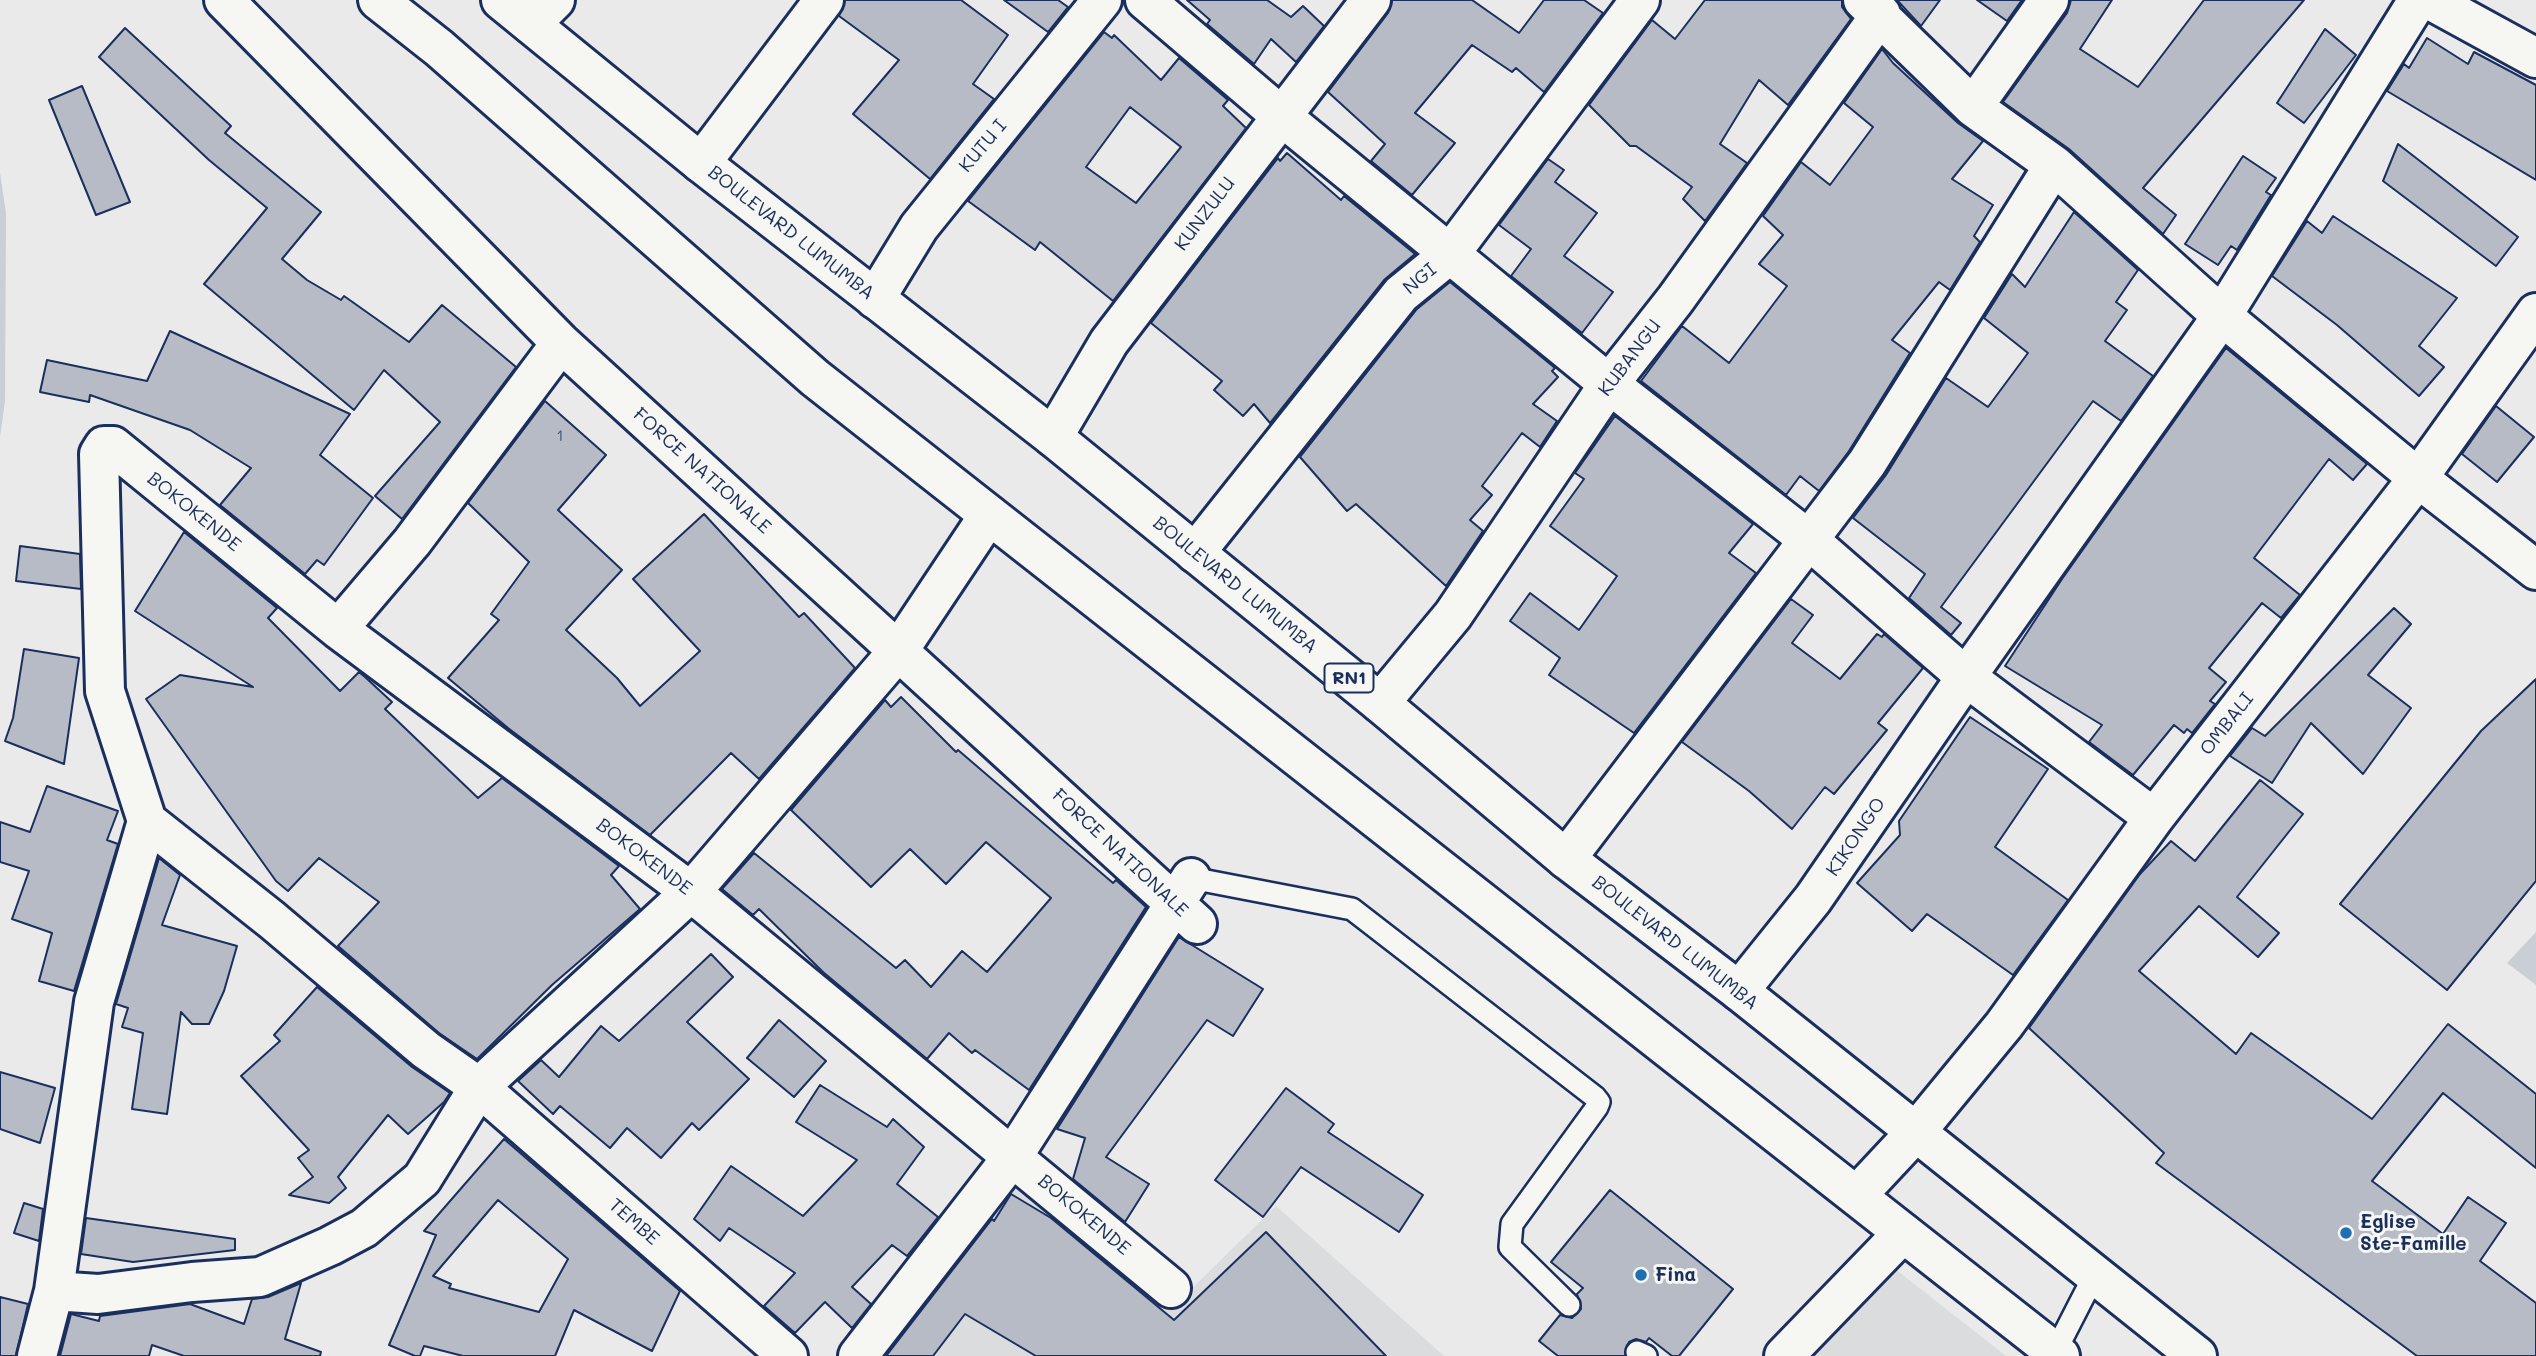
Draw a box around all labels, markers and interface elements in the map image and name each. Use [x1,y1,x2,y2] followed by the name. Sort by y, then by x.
[954,115,1012,177] street label: KUTU I
[703,161,879,305] street label: BOULEVARD LUMUMBA
[1170,173,1240,255] street label: KUNZULU
[1399,259,1441,299] street label: NGI
[1594,315,1666,401] street label: KUBANGU
[628,403,776,539] street label: FORCE NATIONALE
[556,426,564,446] house number: 1
[143,467,245,557] street label: BOKOKENDE
[1148,512,1322,658] street label: BOULEVARD LUMUMBA
[1324,664,1374,692] road number: RN1
[2195,688,2259,760] street label: OMBALI
[1047,784,1193,922] street label: FORCE NATIONALE
[1822,793,1890,881] street label: KIKONGO
[592,814,696,900] street label: BOKOKENDE
[1587,871,1763,1015] street label: BOULEVARD LUMUMBA
[1033,1170,1135,1260] street label: BOKOKENDE
[604,1194,664,1250] street label: TEMBE
[2360,1211,2467,1255] place label: Eglise Ste-Famille
[2338,1225,2354,1241] marker: Eglise Ste-Famille
[1655,1264,1696,1286] place label: Fina
[1633,1267,1649,1283] marker: Fina

